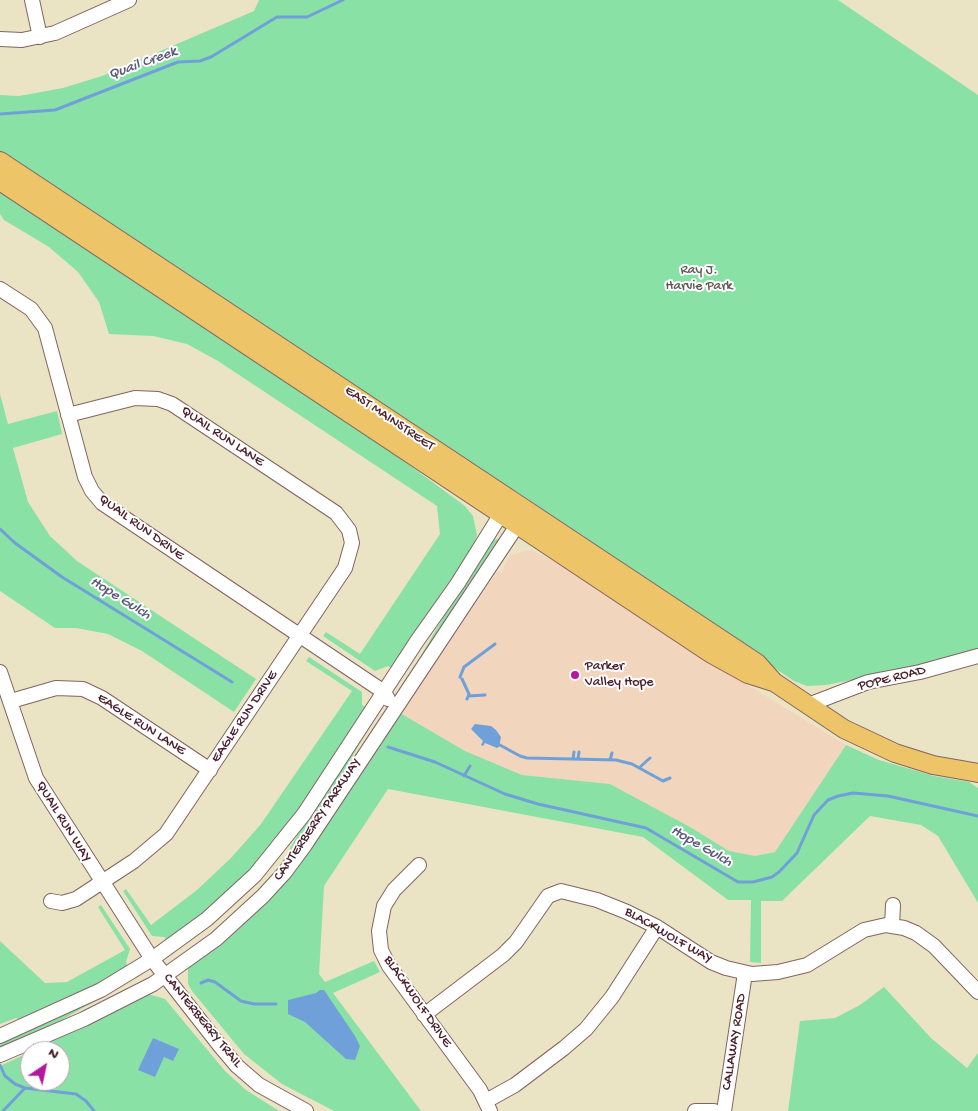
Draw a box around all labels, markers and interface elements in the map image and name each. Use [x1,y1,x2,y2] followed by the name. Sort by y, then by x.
[106,43,180,85] water label: Quail Creek
[665,263,733,296] park label: Ray J. Harvie Park
[341,383,437,455] street label: EAST MAINSTREET
[177,403,267,471] street label: QUAIL RUN LANE
[95,491,187,565] street label: QUAIL RUN DRIVE
[86,573,154,625] water label: Hope Gulch
[585,659,654,692] place label: Parker Valley Hope
[856,662,928,696] street label: POPE ROAD
[208,668,282,766] street label: EAGLE RUN DRIVE
[569,669,581,681] marker: Parker Valley Hope
[94,690,188,760] street label: EAGLE RUN LANE
[271,755,365,885] street label: CANTERBERRY PARKWAY
[31,779,95,865] street label: QUAIL RUN WAY
[667,822,735,872] water label: Hope Gulch
[621,904,715,968] street label: BLACKWOLF WAY
[379,953,455,1051] street label: BLACKWOLF DRIVE
[159,971,245,1071] street label: CANTERBERRY TRAIL
[719,993,751,1091] street label: CALLAWAY ROAD
[20,1041,70,1091] north arrow
[45,1044,62,1064] text: N

